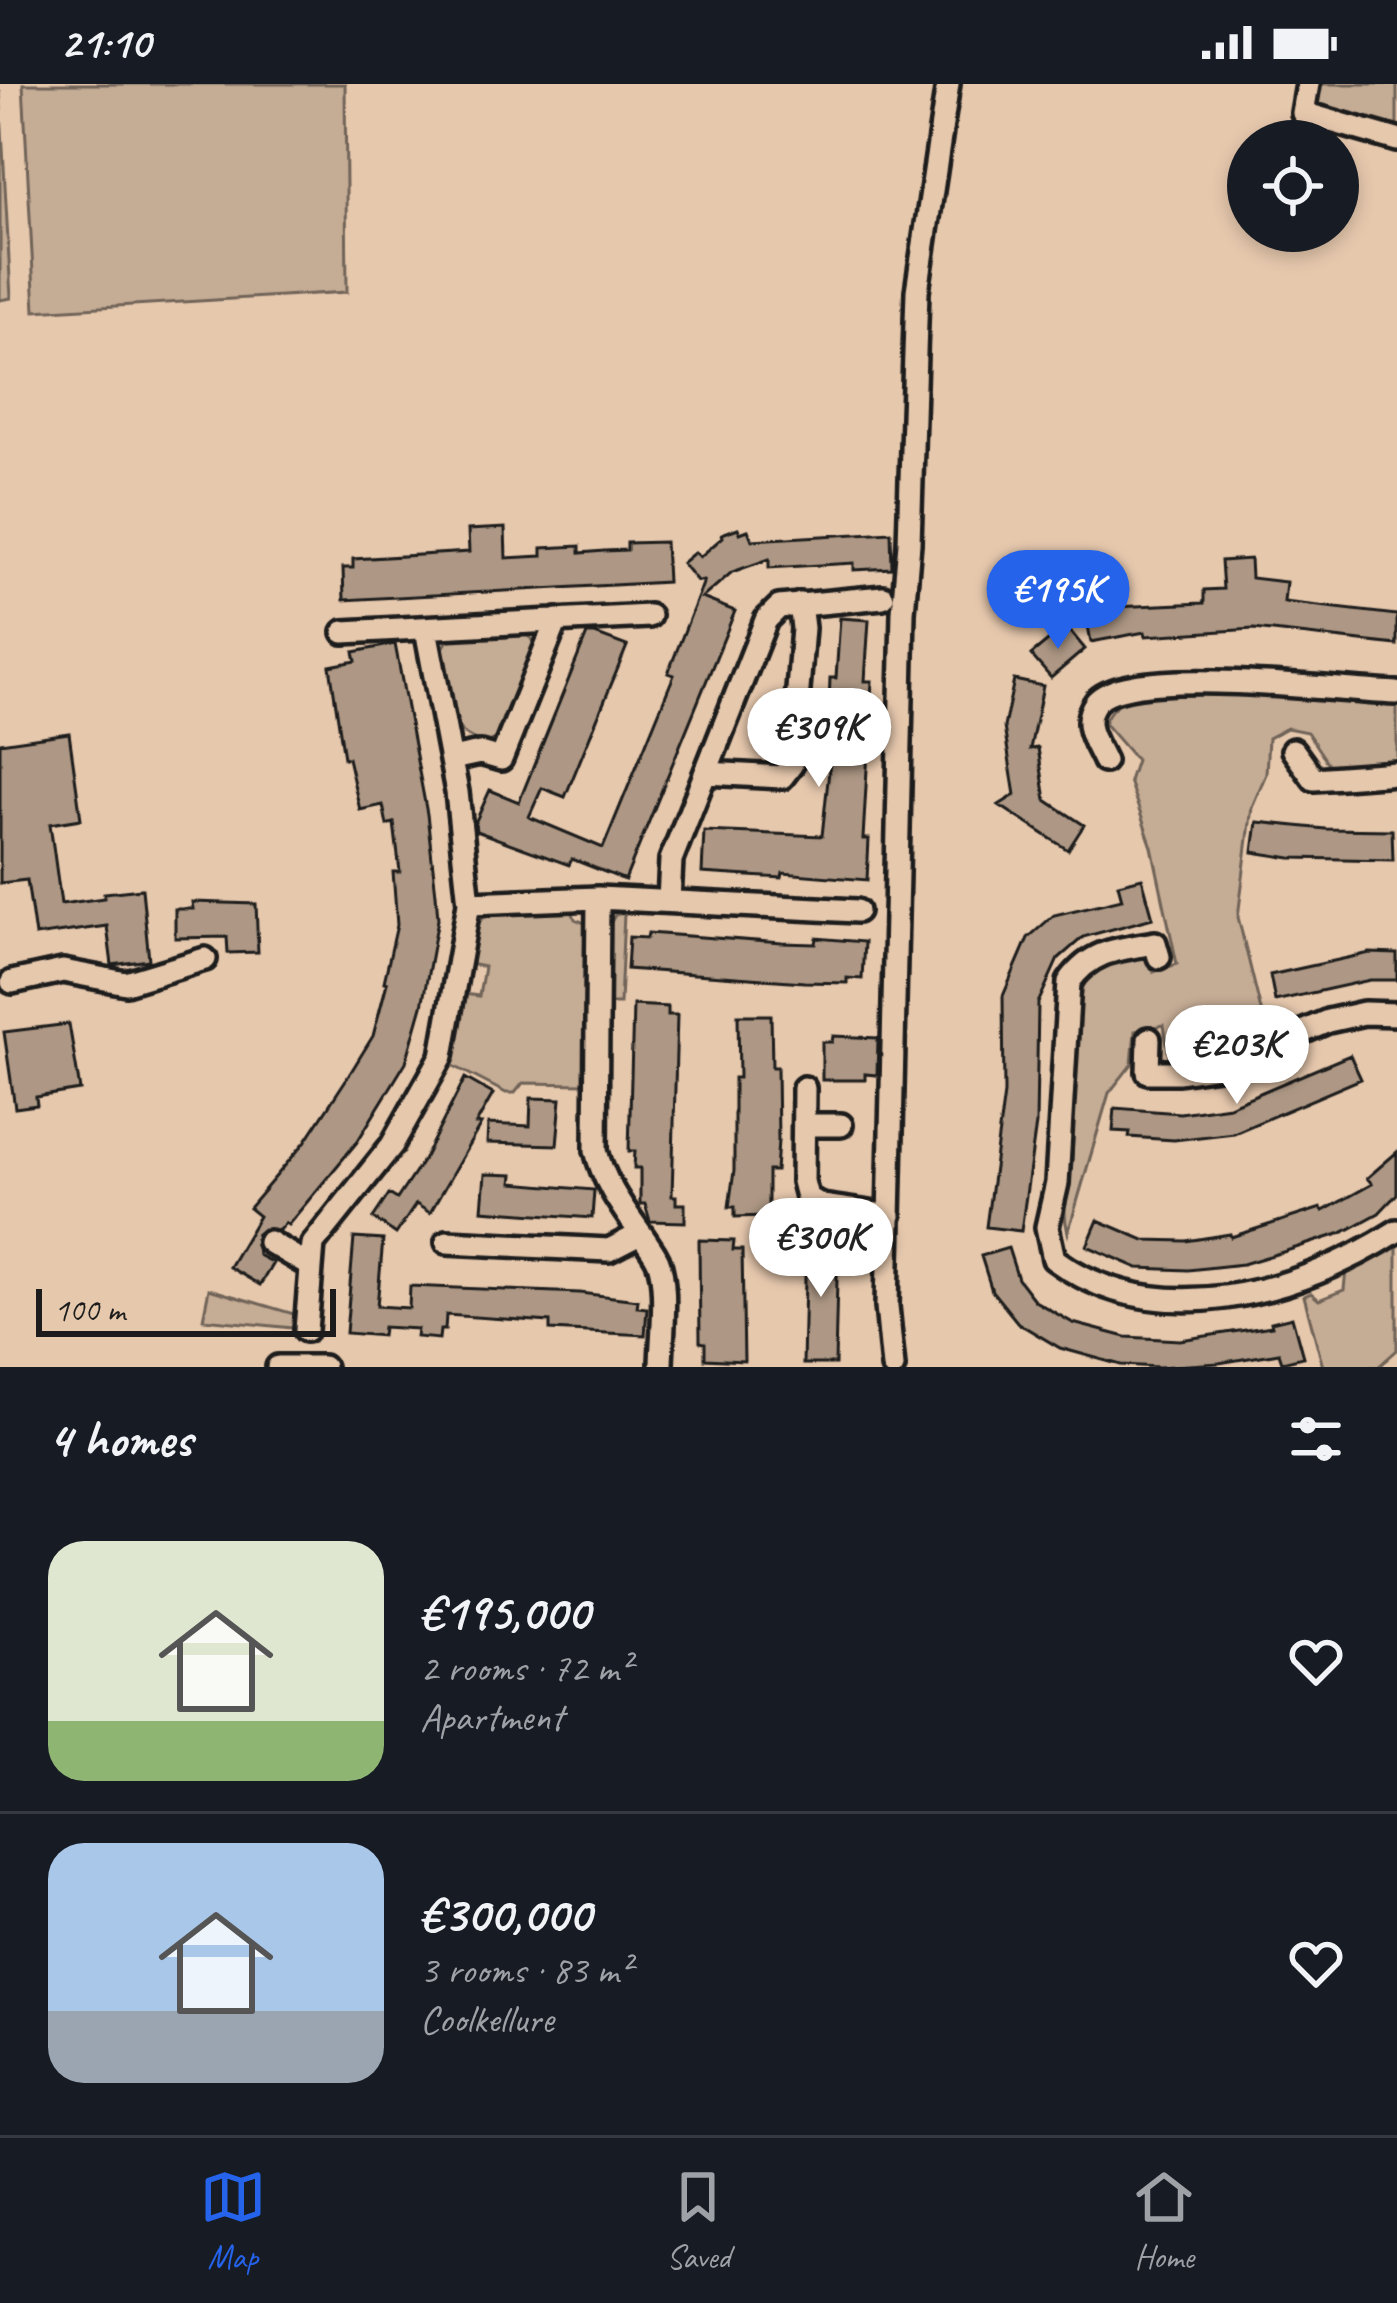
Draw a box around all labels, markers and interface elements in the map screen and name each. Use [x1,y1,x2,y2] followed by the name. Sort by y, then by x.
[60,14,150,71] text: 21:10
[1227,120,1359,252] map controls
[1227,120,1359,252] button: locate
[974,550,1142,652] pin: €195K
[1014,564,1102,613] text: €195K
[735,688,903,790] pin: €309K
[774,702,864,751] text: €309K
[1153,1005,1321,1107] pin: €203K
[1192,1019,1282,1068] text: €203K
[737,1198,905,1300] pin: €300K
[776,1212,866,1261] text: €300K
[36,1283,336,1336] scale bar
[54,1289,125,1331] text: 100 m
[1283,1406,1349,1472] icon: filters
[48,1407,192,1471] text: 4 homes
[420,1580,589,1644] text: €195,000
[144,1589,288,1733] icon: home
[1283,1628,1349,1694] icon: heart
[420,1644,631,1693] text: 2 rooms · 72 m²
[420,1693,563,1742] text: Apartment
[420,1882,591,1946] text: €300,000
[144,1891,288,2035] icon: home
[1283,1930,1349,1996] icon: heart
[420,1946,631,1995] text: 3 rooms · 83 m²
[420,1995,554,2044] text: Coolkellure
[200,2164,266,2278] tab: Map
[665,2164,731,2278] tab: Saved
[1131,2164,1197,2278] tab: Home

